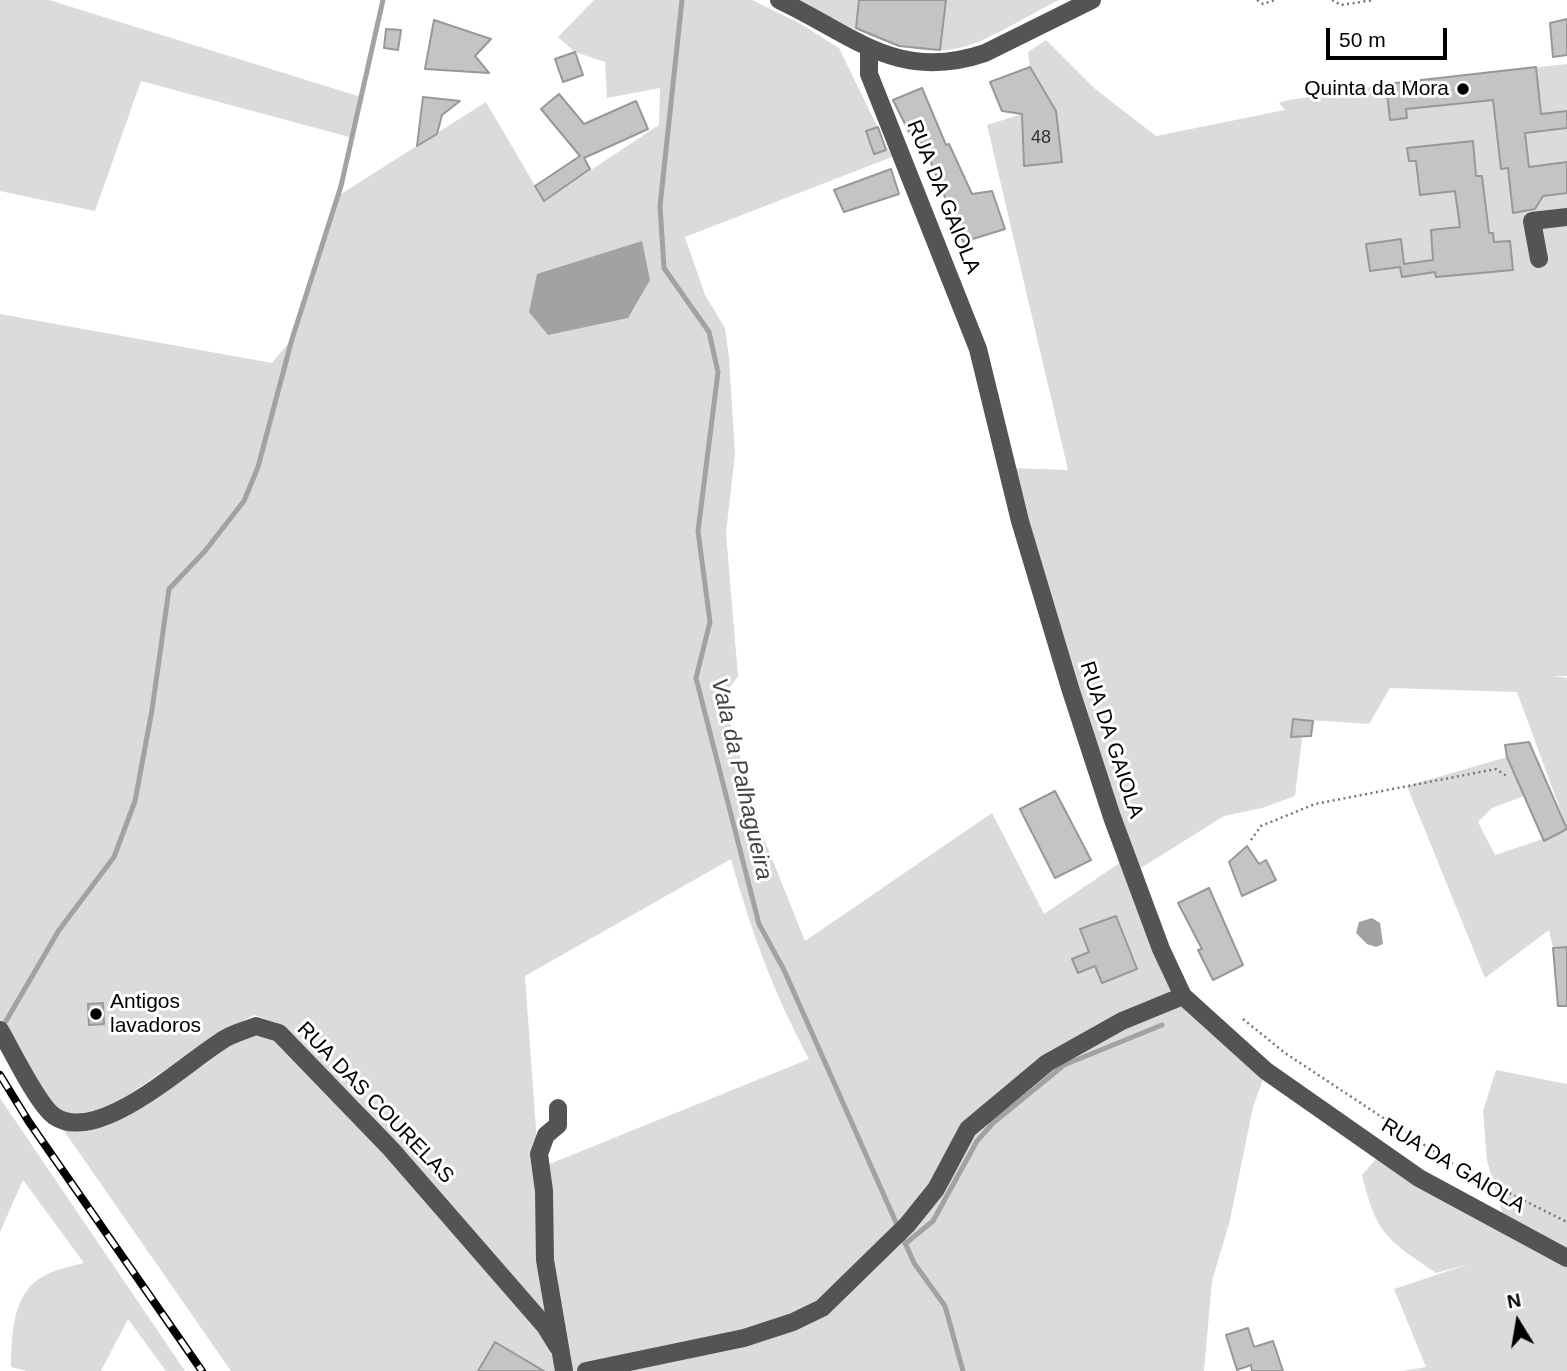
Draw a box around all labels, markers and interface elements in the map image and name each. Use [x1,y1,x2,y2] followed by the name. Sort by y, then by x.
[1329,14,1450,58] scale bar
[1339,28,1386,51] text: 50 m
[1304,76,1449,102] place label: Quinta da Mora
[1455,81,1471,97] marker: Quinta da Mora
[901,117,985,277] street label: RUA DA GAIOLA
[1031,127,1051,149] house number: 48
[1074,658,1148,822] street label: RUA DA GAIOLA
[704,675,778,883] water label: Vala da Palhagueira
[110,989,201,1039] place label: Antigos lavadoros
[88,1006,104,1022] marker: Antigos lavadoros
[291,1017,459,1189] street label: RUA DAS COURELAS
[1376,1113,1530,1219] street label: RUA DA GAIOLA
[1483,1287,1553,1357] north arrow
[1505,1289,1523,1313] text: N

